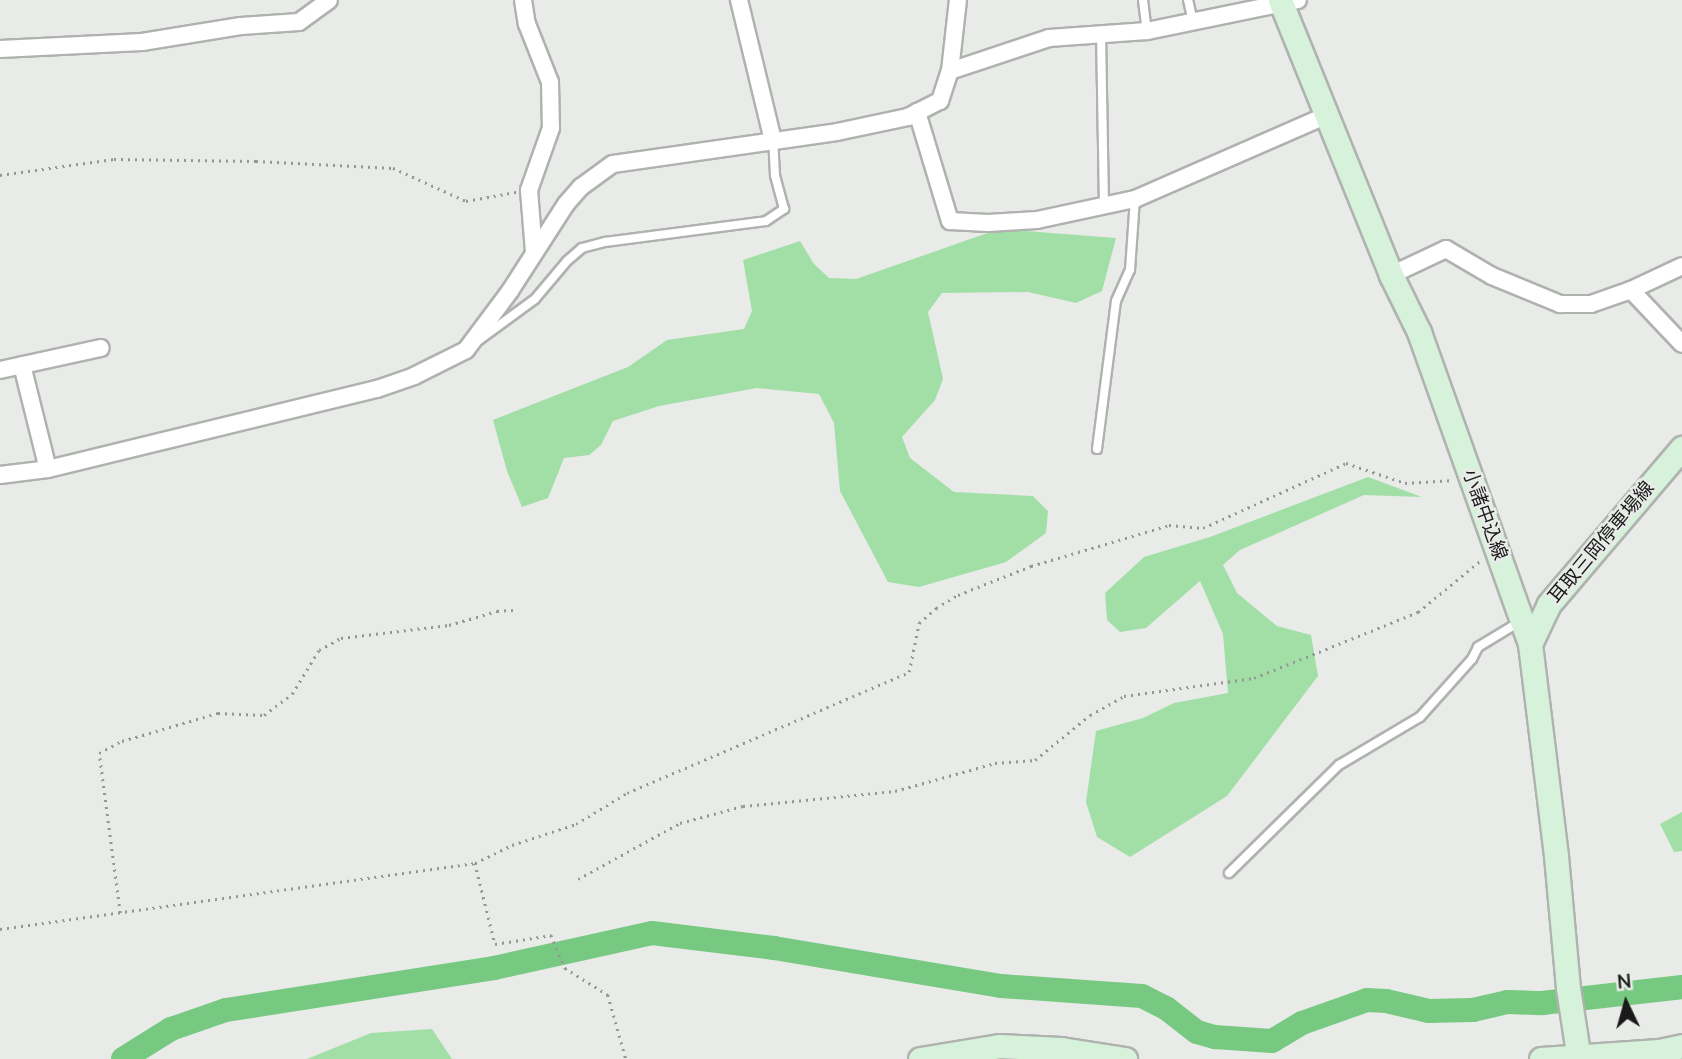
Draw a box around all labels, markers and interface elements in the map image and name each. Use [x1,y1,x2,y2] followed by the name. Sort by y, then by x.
[1457,466,1511,564] street label: 小諸中込線
[1544,477,1660,609] street label: 耳取三岡停車場線
[1591,968,1661,1038] north arrow
[1616,969,1632,996] text: N

